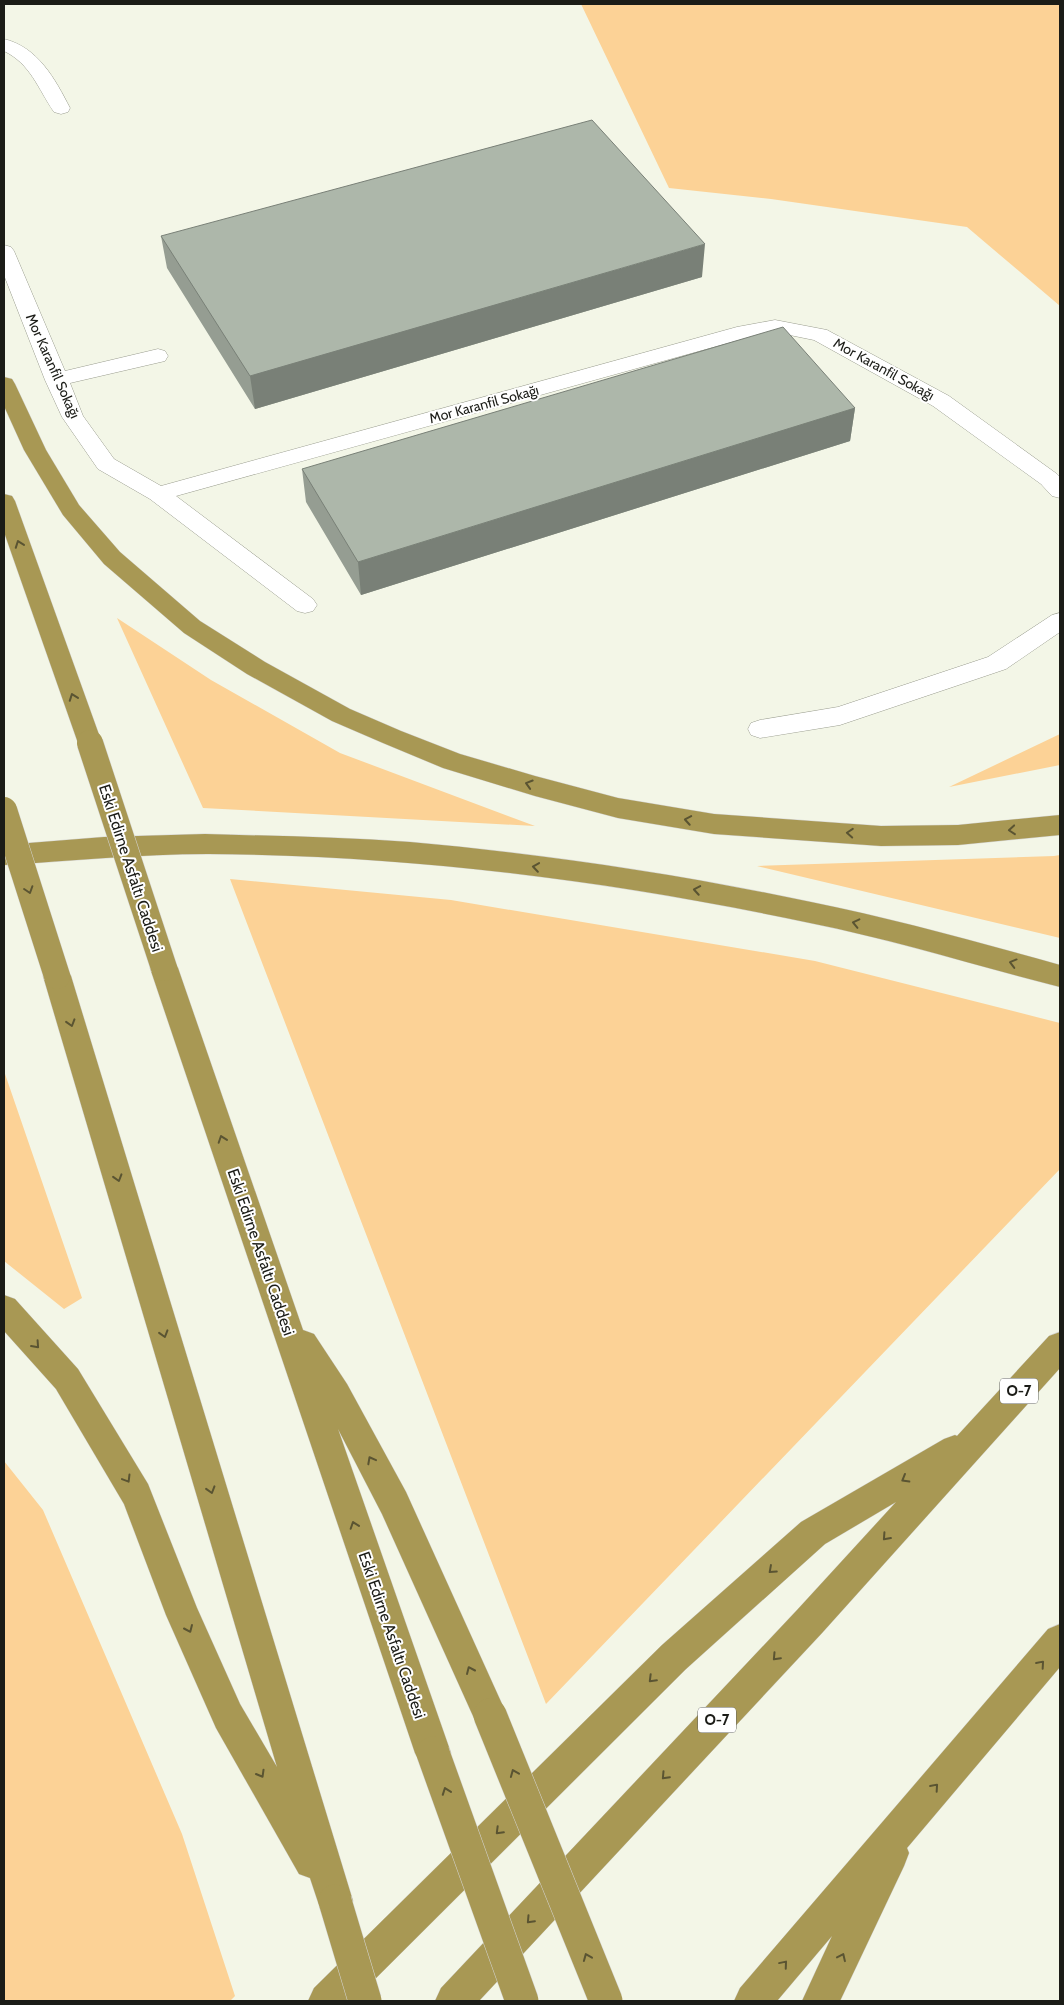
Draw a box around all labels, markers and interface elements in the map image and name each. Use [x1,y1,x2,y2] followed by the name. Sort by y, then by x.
[22,311,84,421] street label: Mor Karanfil Sokağı
[830,334,938,404] street label: Mor Karanfil Sokağı
[427,381,541,427] street label: Mor Karanfil Sokağı
[15,541,25,549] one-way arrow
[69,694,79,702] one-way arrow
[526,780,534,790] one-way arrow
[95,782,167,954] street label: Eski Edirne Asfaltı Caddesi
[683,815,692,825] one-way arrow
[1007,824,1015,835] one-way arrow
[845,828,853,839] one-way arrow
[532,862,540,872] one-way arrow
[24,885,34,894] one-way arrow
[692,886,701,896] one-way arrow
[851,918,860,929] one-way arrow
[1010,959,1018,969] one-way arrow
[65,1018,75,1026] one-way arrow
[218,1136,228,1144] one-way arrow
[223,1166,299,1338] street label: Eski Edirne Asfaltı Caddesi
[112,1174,122,1182] one-way arrow
[159,1329,169,1338] one-way arrow
[31,1340,40,1349] one-way arrow
[1000,1378,1038,1404] road number: O-7
[367,1456,377,1465] one-way arrow
[902,1472,911,1482] one-way arrow
[121,1473,131,1482] one-way arrow
[206,1485,216,1493] one-way arrow
[350,1521,360,1529] one-way arrow
[883,1532,892,1541] one-way arrow
[354,1549,430,1721] street label: Eski Edirne Asfaltı Caddesi
[768,1564,777,1573] one-way arrow
[183,1624,194,1633] one-way arrow
[773,1652,782,1661] one-way arrow
[1035,1660,1044,1669] one-way arrow
[466,1666,477,1675] one-way arrow
[649,1674,658,1683] one-way arrow
[698,1708,736,1732] road number: O-7
[255,1769,265,1778] one-way arrow
[509,1769,520,1778] one-way arrow
[662,1770,671,1779] one-way arrow
[929,1784,938,1793] one-way arrow
[442,1787,452,1796] one-way arrow
[496,1825,505,1834] one-way arrow
[527,1914,536,1923] one-way arrow
[583,1953,593,1961] one-way arrow
[835,1953,846,1962] one-way arrow
[779,1961,787,1970] one-way arrow

